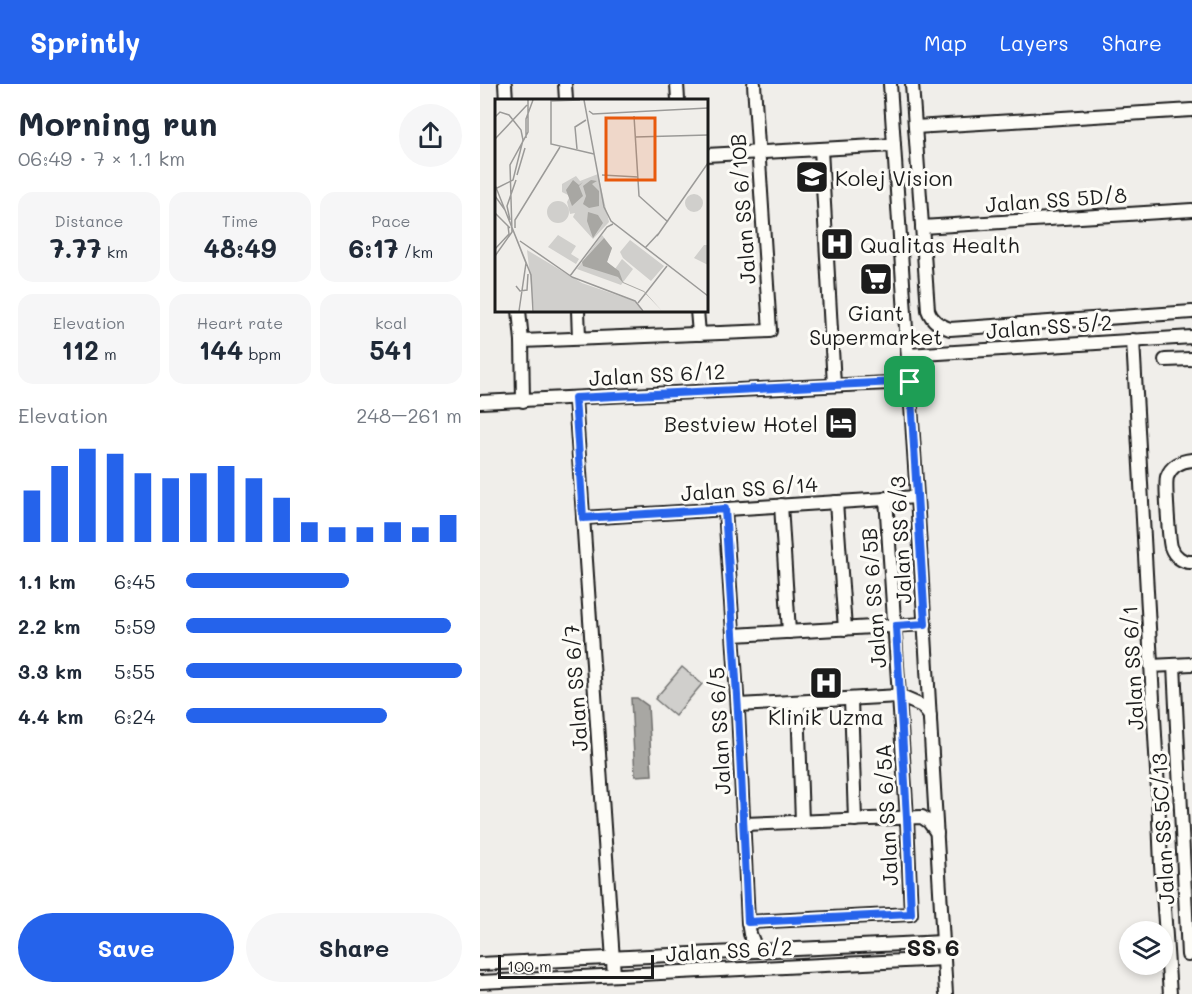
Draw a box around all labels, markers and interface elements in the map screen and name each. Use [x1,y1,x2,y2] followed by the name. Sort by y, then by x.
[30,24,140,60] text: Sprintly
[924,29,967,56] text: Map
[1000,29,1069,56] text: Layers
[1102,29,1162,56] text: Share
[495,99,708,312] inset map
[18,101,218,144] text: Morning run
[399,104,462,167] button: share
[723,133,761,285] street label: Jalan SS 6/10B
[18,145,185,171] text: 06:49 · 7 × 1.1 km
[794,159,830,195] school or university icon: Kolej Vision
[835,164,953,191] place label: Kolej Vision
[984,181,1128,217] street label: Jalan SS 5D/8
[55,210,123,231] text: Distance
[222,210,258,231] text: Time
[371,210,411,231] text: Pace
[819,226,855,262] hospital icon: Qualitas Health
[50,231,102,265] text: 7.77
[204,231,276,265] text: 48:49
[349,231,399,265] text: 6:17
[860,231,1019,258] place label: Qualitas Health
[102,241,128,262] text: km
[399,241,433,262] text: /km
[858,261,894,297] supermarket icon: Giant Supermarket
[809,299,943,350] place label: Giant Supermarket
[985,308,1113,344] street label: Jalan SS 5/2
[53,312,125,333] text: Elevation
[197,312,283,333] text: Heart rate
[375,312,407,333] text: kcal
[61,333,99,367] text: 112
[199,333,243,367] text: 144
[369,333,413,367] text: 541
[99,343,117,364] text: m
[243,343,281,364] text: bpm
[884,356,935,407] pin
[588,357,726,391] street label: Jalan SS 6/12
[893,365,926,398] icon: arrive
[18,402,108,428] text: Elevation
[356,402,462,428] text: 248–261 m
[823,405,859,441] hotel icon: Bestview Hotel
[664,410,818,437] place label: Bestview Hotel
[680,470,819,506] street label: Jalan SS 6/14
[883,476,917,604] street label: Jalan SS 6/3
[855,527,891,669] street label: Jalan SS 6/5B
[18,568,76,594] text: 1.1 km
[114,568,156,594] text: 6:45
[1115,605,1149,731] street label: Jalan SS 6/1
[18,613,80,639] text: 2.2 km
[114,613,155,639] text: 5:59
[557,624,593,752] street label: Jalan SS 6/7
[18,658,82,684] text: 3.3 km
[114,658,155,684] text: 5:55
[808,665,844,701] hospital icon: Klinik Uzma
[702,667,736,795] street label: Jalan SS 6/5
[18,703,83,729] text: 4.4 km
[114,703,155,729] text: 6:24
[768,703,884,730] place label: Klinik Uzma
[869,743,903,887] street label: Jalan SS 6/5A
[1145,753,1179,905] street label: Jalan SS 5C/13
[18,913,234,982] button: Save
[246,913,462,982] button: Share
[1119,921,1173,975] map controls
[1119,921,1173,975] button: layers
[906,931,960,962] district label: SS 6
[665,933,793,967] street label: Jalan SS 6/2
[498,952,654,980] scale bar
[507,955,552,976] text: 100 m

